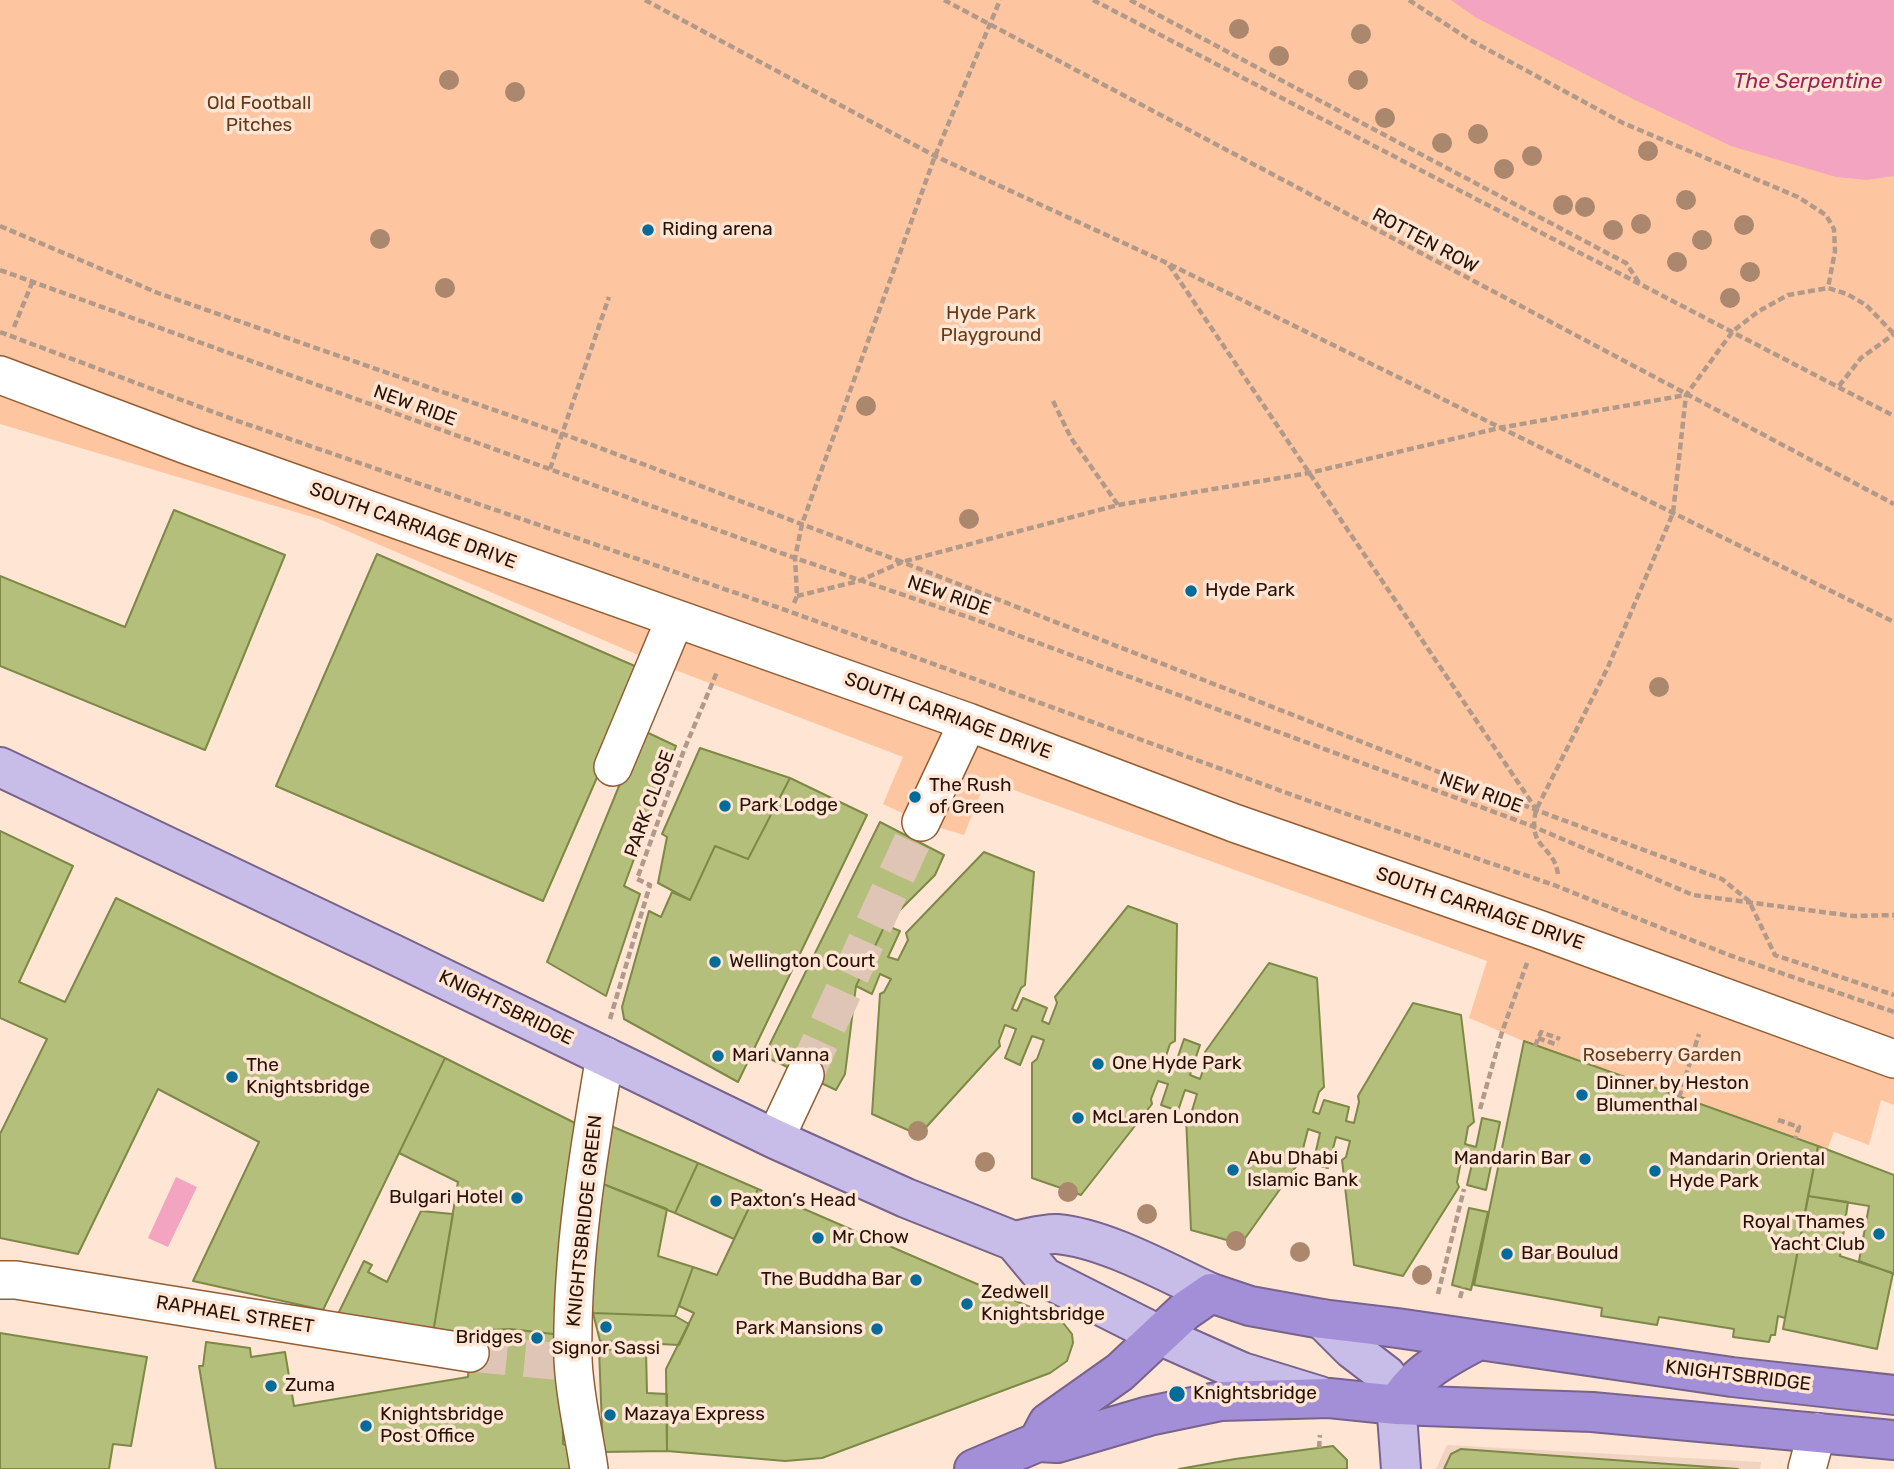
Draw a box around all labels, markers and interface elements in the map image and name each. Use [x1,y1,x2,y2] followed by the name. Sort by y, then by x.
[1734,69,1882,95] water label: The Serpentine
[207,93,311,137] park label: Old Football Pitches
[1368,204,1482,278] street label: ROTTEN ROW
[662,219,773,241] place label: Riding arena
[640,222,656,238] marker: Riding arena
[941,303,1041,347] park label: Hyde Park Playground
[370,380,460,432] street label: NEW RIDE
[306,478,520,574] street label: SOUTH CARRIAGE DRIVE
[904,571,994,621] street label: NEW RIDE
[1205,580,1295,602] place label: Hyde Park
[1183,583,1199,599] marker: Hyde Park
[841,668,1055,764] street label: SOUTH CARRIAGE DRIVE
[620,747,680,861] street label: PARK CLOSE
[1436,767,1526,819] street label: NEW RIDE
[929,775,1012,819] place label: The Rush of Green
[907,789,923,805] marker: The Rush of Green
[739,795,838,817] place label: Park Lodge
[717,798,733,814] marker: Park Lodge
[1373,863,1587,955] street label: SOUTH CARRIAGE DRIVE
[729,951,875,973] place label: Wellington Court
[707,954,723,970] marker: Wellington Court
[435,966,577,1050] street label: KNIGHTSBRIDGE
[732,1045,829,1067] place label: Mari Vanna
[1583,1045,1741,1067] park label: Roseberry Garden
[710,1048,726,1064] marker: Mari Vanna
[1112,1053,1242,1075] place label: One Hyde Park
[246,1055,370,1099] place label: The Knightsbridge
[1090,1056,1106,1072] marker: One Hyde Park
[224,1069,240,1085] marker: The Knightsbridge
[1596,1073,1749,1117] place label: Dinner by Heston Blumenthal
[1574,1087,1590,1103] marker: Dinner by Heston Blumenthal
[1092,1107,1239,1129] place label: McLaren London
[1070,1110,1086,1126] marker: McLaren London
[563,1114,607,1328] street label: KNIGHTSBRIDGE GREEN
[1247,1148,1358,1192] place label: Abu Dhabi Islamic Bank
[1454,1148,1571,1170] place label: Mandarin Bar
[1669,1149,1825,1193] place label: Mandarin Oriental Hyde Park
[1577,1151,1593,1167] marker: Mandarin Bar
[1225,1162,1241,1178] marker: Abu Dhabi Islamic Bank
[1647,1163,1663,1179] marker: Mandarin Oriental Hyde Park
[389,1187,503,1209] place label: Bulgari Hotel
[509,1190,525,1206] marker: Bulgari Hotel
[730,1190,856,1212] place label: Paxton’s Head
[708,1193,724,1209] marker: Paxton’s Head
[1742,1212,1865,1256] place label: Royal Thames Yacht Club
[1871,1226,1887,1242] marker: Royal Thames Yacht Club
[832,1227,909,1249] place label: Mr Chow
[810,1230,826,1246] marker: Mr Chow
[1521,1243,1618,1265] place label: Bar Boulud
[1499,1246,1515,1262] marker: Bar Boulud
[761,1269,902,1291] place label: The Buddha Bar
[908,1272,924,1288] marker: The Buddha Bar
[981,1282,1105,1326] place label: Zedwell Knightsbridge
[154,1291,316,1339] street label: RAPHAEL STREET
[959,1296,975,1312] marker: Zedwell Knightsbridge
[735,1318,863,1340] place label: Park Mansions
[598,1319,614,1335] marker: Signor Sassi
[869,1321,885,1337] marker: Park Mansions
[456,1327,523,1349] place label: Bridges
[529,1330,545,1346] marker: Bridges
[552,1338,660,1360] place label: Signor Sassi
[1664,1356,1812,1396] street label: KNIGHTSBRIDGE
[285,1375,335,1397] place label: Zuma
[263,1378,279,1394] marker: Zuma
[1193,1383,1317,1405] place label: Knightsbridge
[1167,1384,1187,1404] marker: Knightsbridge
[380,1404,504,1448] place label: Knightsbridge Post Office
[624,1404,765,1426] place label: Mazaya Express
[602,1407,618,1423] marker: Mazaya Express
[358,1418,374,1434] marker: Knightsbridge Post Office

